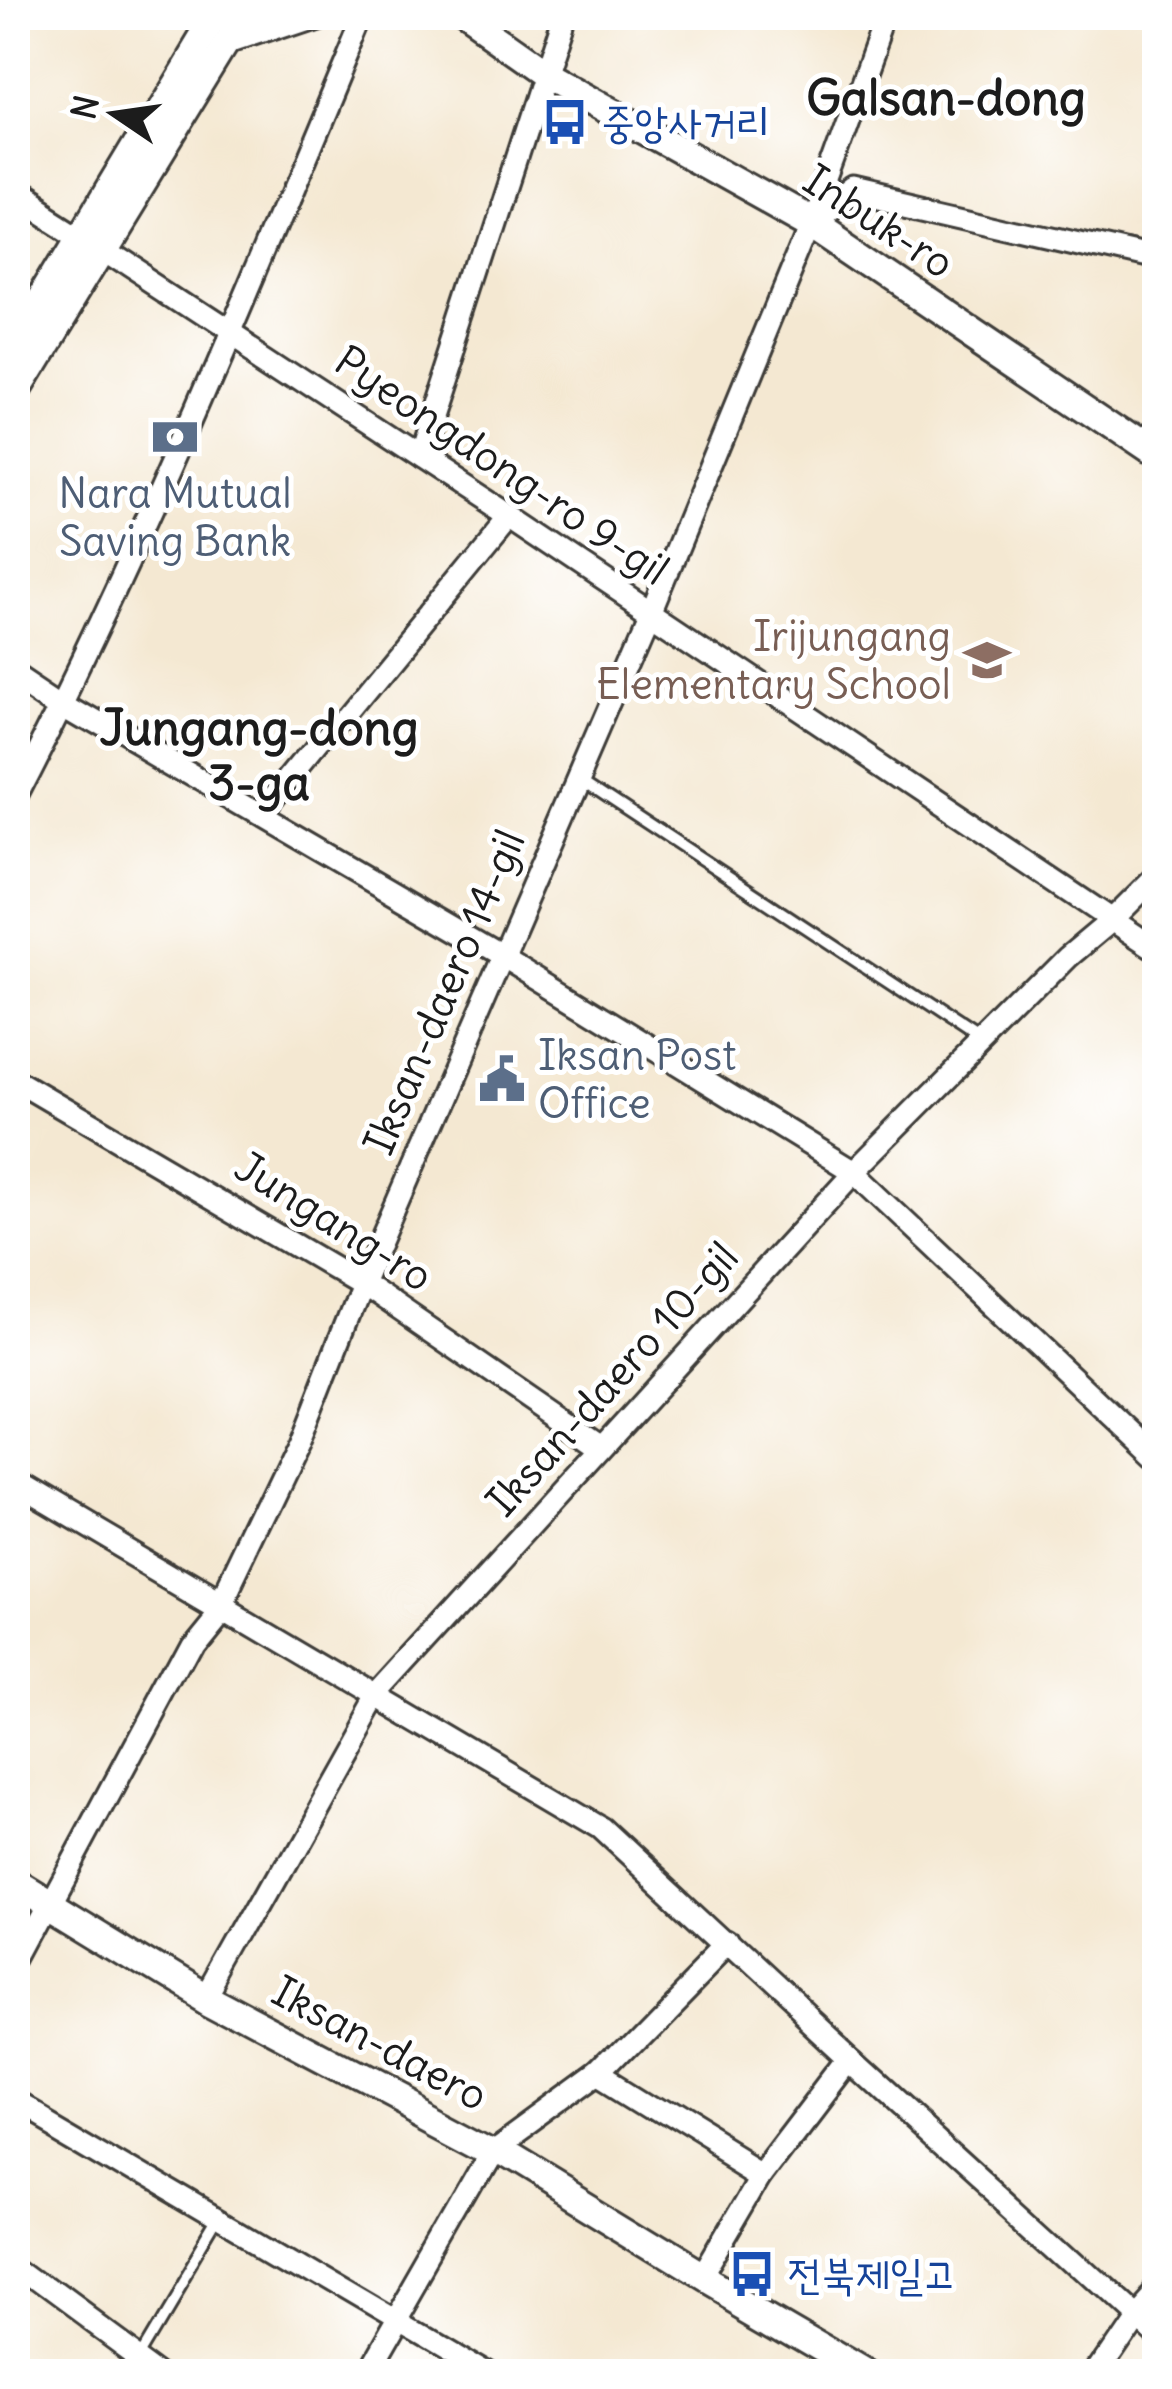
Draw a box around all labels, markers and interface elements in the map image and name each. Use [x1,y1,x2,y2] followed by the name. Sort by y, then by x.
[54,54,174,174] north arrow
[806,68,1086,128] district label: Galsan-dong
[62,91,108,123] text: N
[601,96,770,148] place label: 중앙사거리
[540,97,590,147] bus stop icon: 중앙사거리
[794,153,964,289] street label: Inbuk-ro
[325,334,679,596] street label: Pyeongdong-ro 9-gil
[150,412,200,462] bank icon: Nara Mutual Saving Bank
[58,467,292,567] place label: Nara Mutual Saving Bank
[596,610,951,710] place label: Irijungang Elementary School
[962,635,1012,685] school or university icon: Irijungang Elementary School
[100,698,418,813] district label: Jungang-dong 3-ga
[352,822,536,1162] street label: Iksan-daero 14-gil
[538,1029,736,1129] place label: Iksan Post Office
[477,1054,527,1104] public building icon: Iksan Post Office
[226,1140,442,1302] street label: Jungang-ro
[475,1231,749,1527] street label: Iksan-daero 10-gil
[264,1965,496,2121] street label: Iksan-daero
[788,2248,957,2300] place label: 전북제일고
[727,2249,777,2299] bus stop icon: 전북제일고

